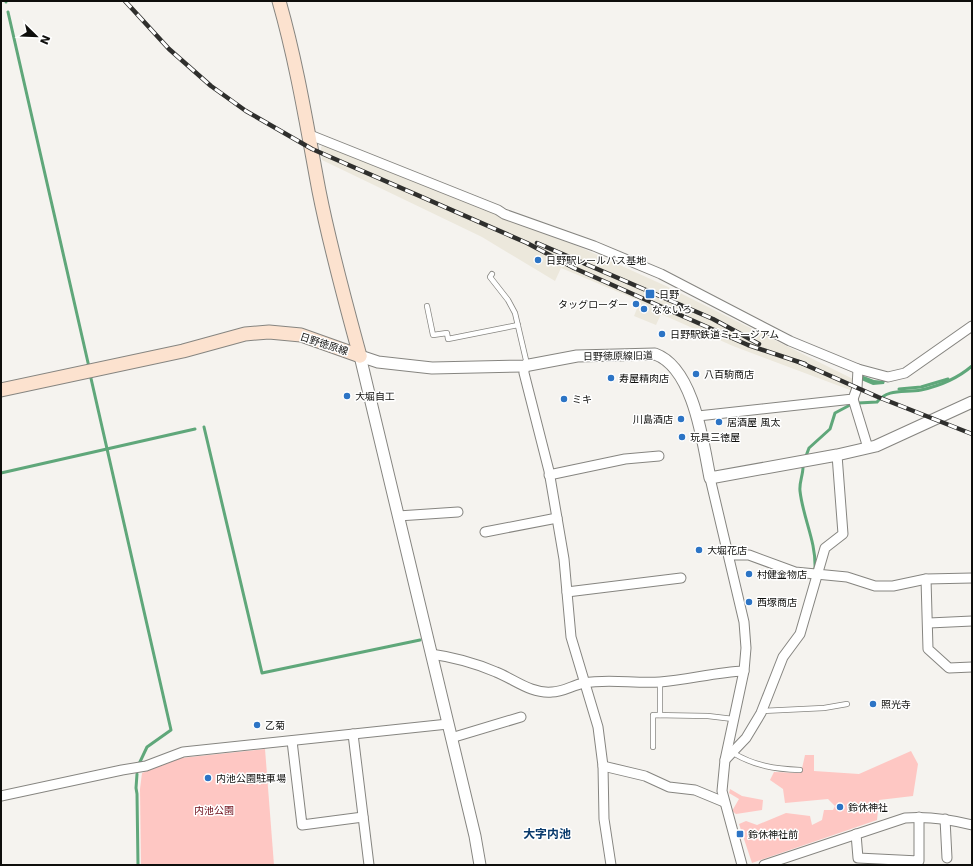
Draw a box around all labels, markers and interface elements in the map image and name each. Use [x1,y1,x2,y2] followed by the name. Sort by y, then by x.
[16,16,56,56] north arrow
[37,33,53,46] text: N
[533,255,543,265] marker: 日野駅レールバス基地
[546,255,647,266] place label: 日野駅レールバス基地
[644,288,656,300] marker: 日野
[659,289,679,300] place label: 日野
[558,299,628,310] place label: タッグローダー
[631,299,641,309] marker: タッグローダー
[639,304,649,314] marker: なないろ
[652,304,692,315] place label: なないろ
[657,329,667,339] marker: 日野駅鉄道ミュージアム
[670,329,779,340] place label: 日野駅鉄道ミュージアム
[299,331,349,357] street label: 日野徳原線
[583,350,653,362] street label: 日野徳原線旧道
[691,369,701,379] marker: 八百駒商店
[704,369,754,380] place label: 八百駒商店
[606,373,616,383] marker: 寿屋精肉店
[619,373,669,384] place label: 寿屋精肉店
[342,391,352,401] marker: 大堀自工
[355,391,395,402] place label: 大堀自工
[559,394,569,404] marker: ミキ
[572,394,592,405] place label: ミキ
[633,414,673,425] place label: 川島酒店
[676,414,686,424] marker: 川島酒店
[714,417,724,427] marker: 居酒屋 風太
[727,417,780,428] place label: 居酒屋 風太
[677,432,687,442] marker: 玩具三徳屋
[690,432,740,443] place label: 玩具三徳屋
[694,545,704,555] marker: 大堀花店
[707,545,747,556] place label: 大堀花店
[744,569,754,579] marker: 村健金物店
[757,569,807,580] place label: 村健金物店
[744,597,754,607] marker: 西塚商店
[757,597,797,608] place label: 西塚商店
[868,699,878,709] marker: 照光寺
[881,699,911,710] place label: 照光寺
[252,720,262,730] marker: 乙菊
[265,720,285,731] place label: 乙菊
[203,773,213,783] marker: 内池公園駐車場
[216,773,286,784] place label: 内池公園駐車場
[835,802,845,812] marker: 鈴休神社
[848,802,888,813] place label: 鈴休神社
[194,805,234,816] park label: 内池公園
[523,827,571,841] district label: 大字内池
[735,829,745,839] marker: 鈴休神社前
[748,829,798,840] place label: 鈴休神社前

